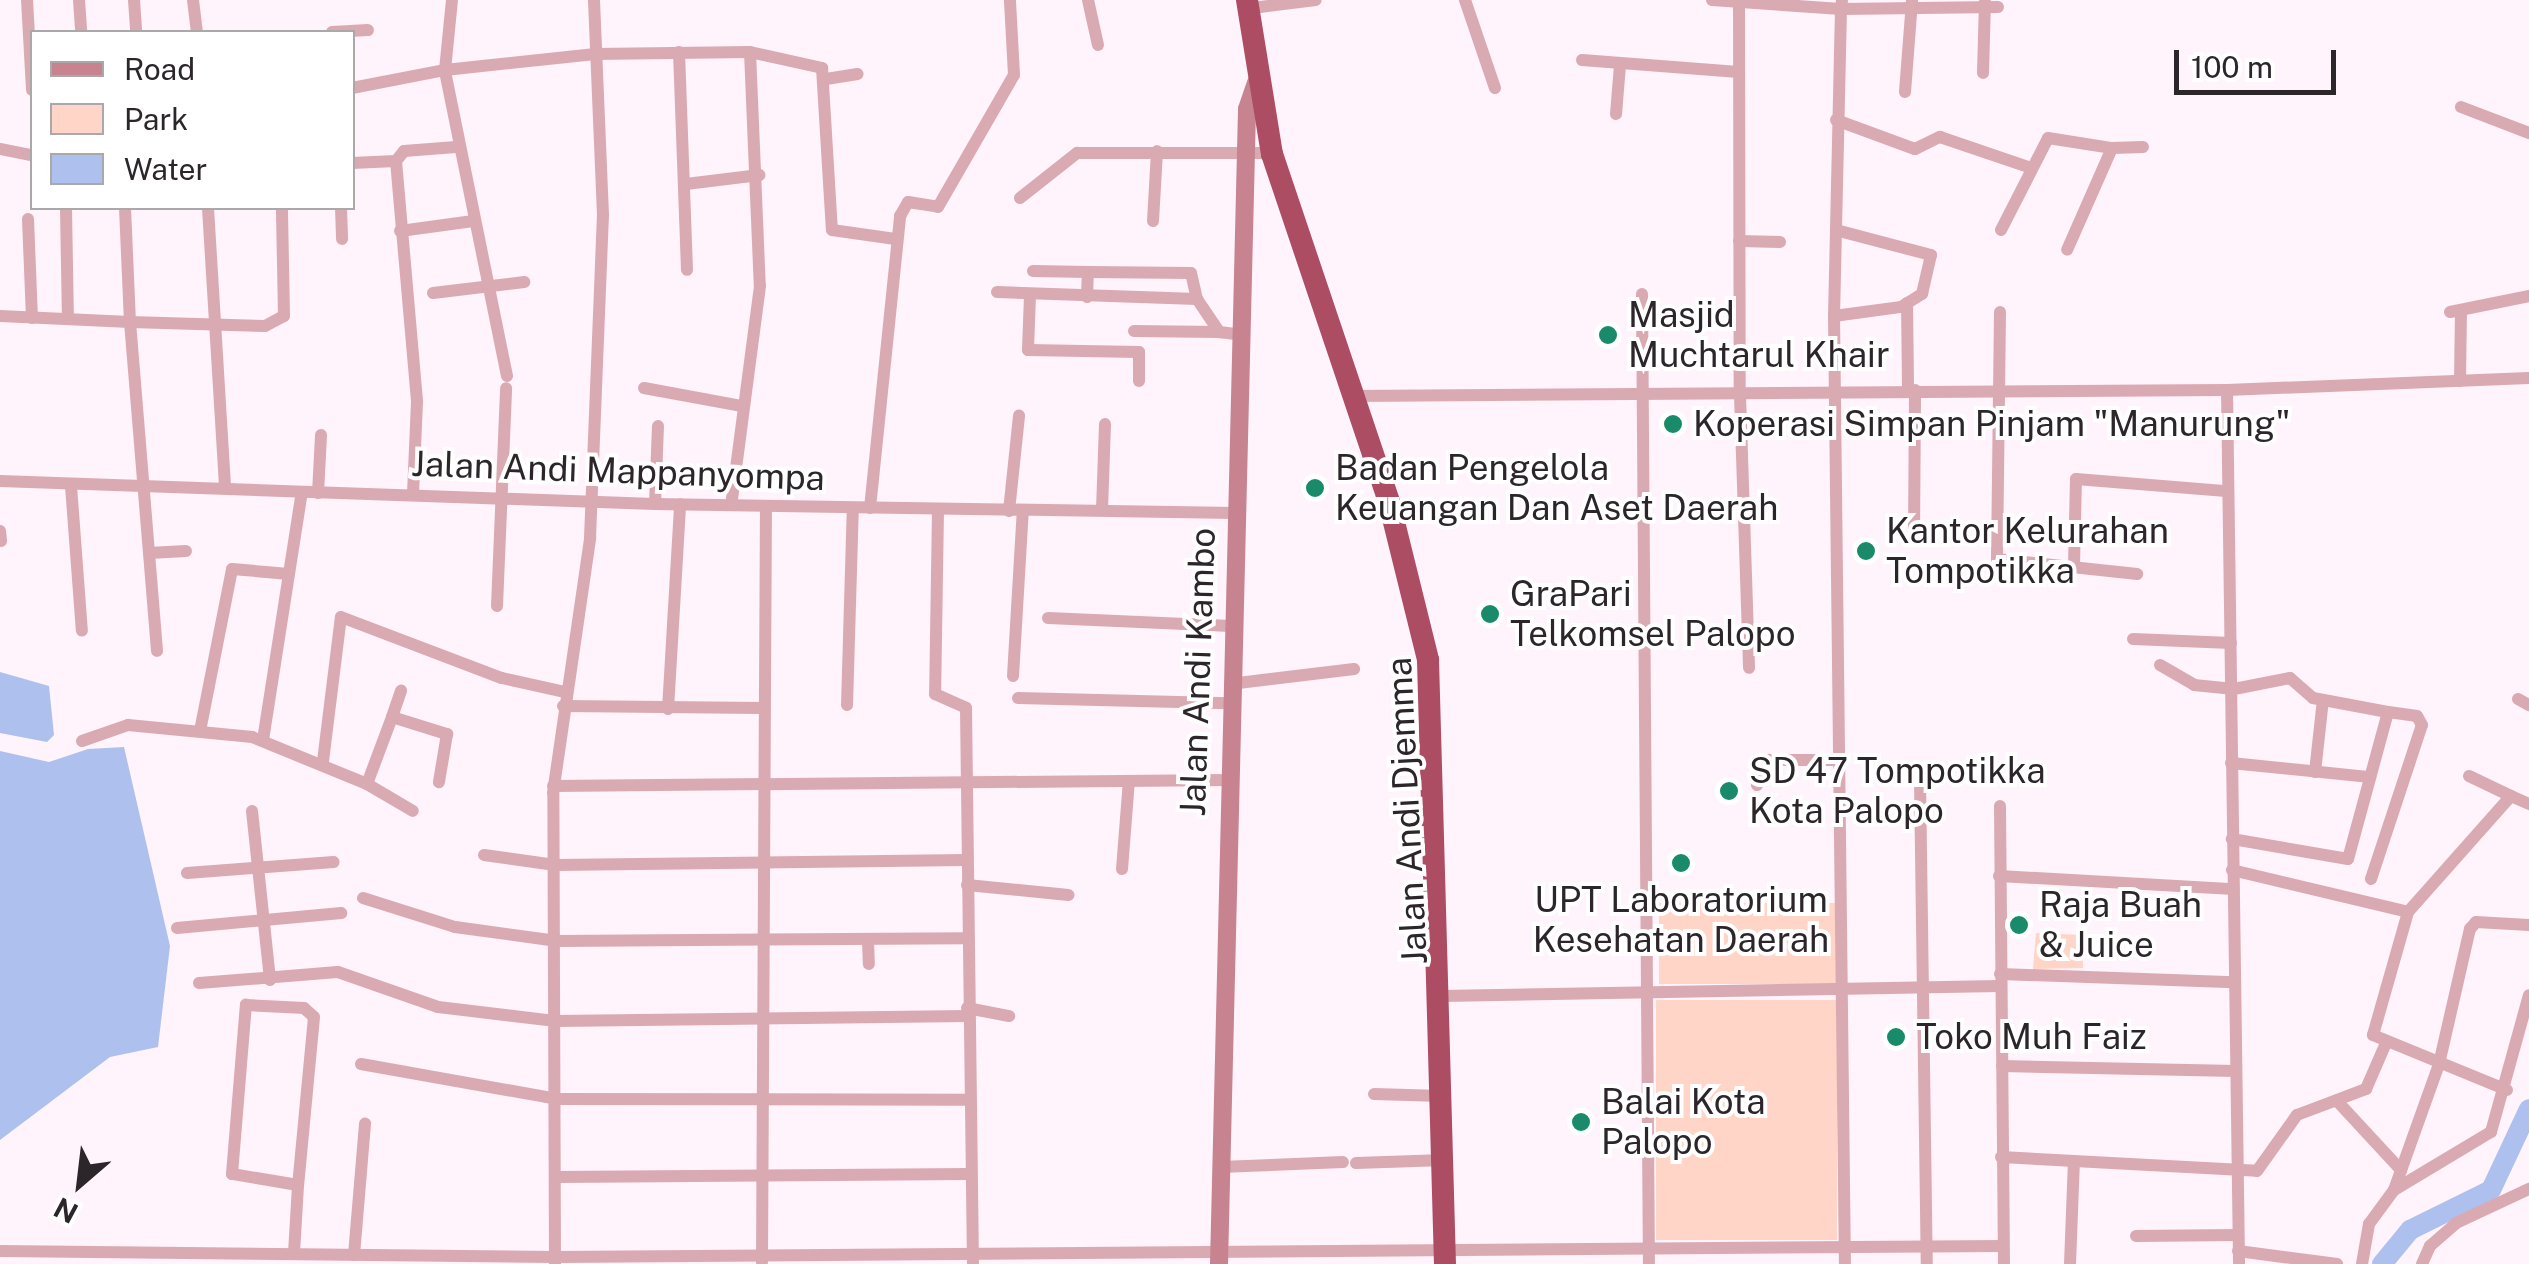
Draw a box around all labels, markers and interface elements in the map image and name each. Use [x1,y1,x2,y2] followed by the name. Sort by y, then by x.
[30,30,355,210] legend
[2179,30,2342,92] scale bar
[2191,49,2273,85] text: 100 m
[124,51,195,87] text: Road
[124,101,188,137] text: Park
[124,151,207,187] text: Water
[1628,294,1890,376] place label: Masjid Muchtarul Khair
[1597,324,1619,346] marker: Masjid Muchtarul Khair
[1693,403,2291,445] place label: Koperasi Simpan Pinjam "Manurung"
[1662,413,1684,435] marker: Koperasi Simpan Pinjam "Manurung"
[410,443,826,499] street label: Jalan Andi Mappanyompa
[1335,447,1778,529] place label: Badan Pengelola Keuangan Dan Aset Daerah
[1304,477,1326,499] marker: Badan Pengelola Keuangan Dan Aset Daerah
[1886,510,2169,592] place label: Kantor Kelurahan Tompotikka
[1172,527,1224,817] street label: Jalan Andi Kambo
[1855,540,1877,562] marker: Kantor Kelurahan Tompotikka
[1510,573,1795,655] place label: GraPari Telkomsel Palopo
[1479,603,1501,625] marker: GraPari Telkomsel Palopo
[1378,656,1436,966] street label: Jalan Andi Djemma
[1749,750,2046,832] place label: SD 47 Tompotikka Kota Palopo
[1718,780,1740,802] marker: SD 47 Tompotikka Kota Palopo
[1670,852,1692,874] marker: UPT Laboratorium Kesehatan Daerah
[1533,879,1829,961] place label: UPT Laboratorium Kesehatan Daerah
[2039,884,2202,966] place label: Raja Buah & Juice
[2008,914,2030,936] marker: Raja Buah & Juice
[1916,1016,2147,1058] place label: Toko Muh Faiz
[1885,1026,1907,1048] marker: Toko Muh Faiz
[1601,1081,1765,1163] place label: Balai Kota Palopo
[1570,1111,1592,1133] marker: Balai Kota Palopo
[30,1134,130,1234] north arrow
[48,1191,83,1231] text: N

